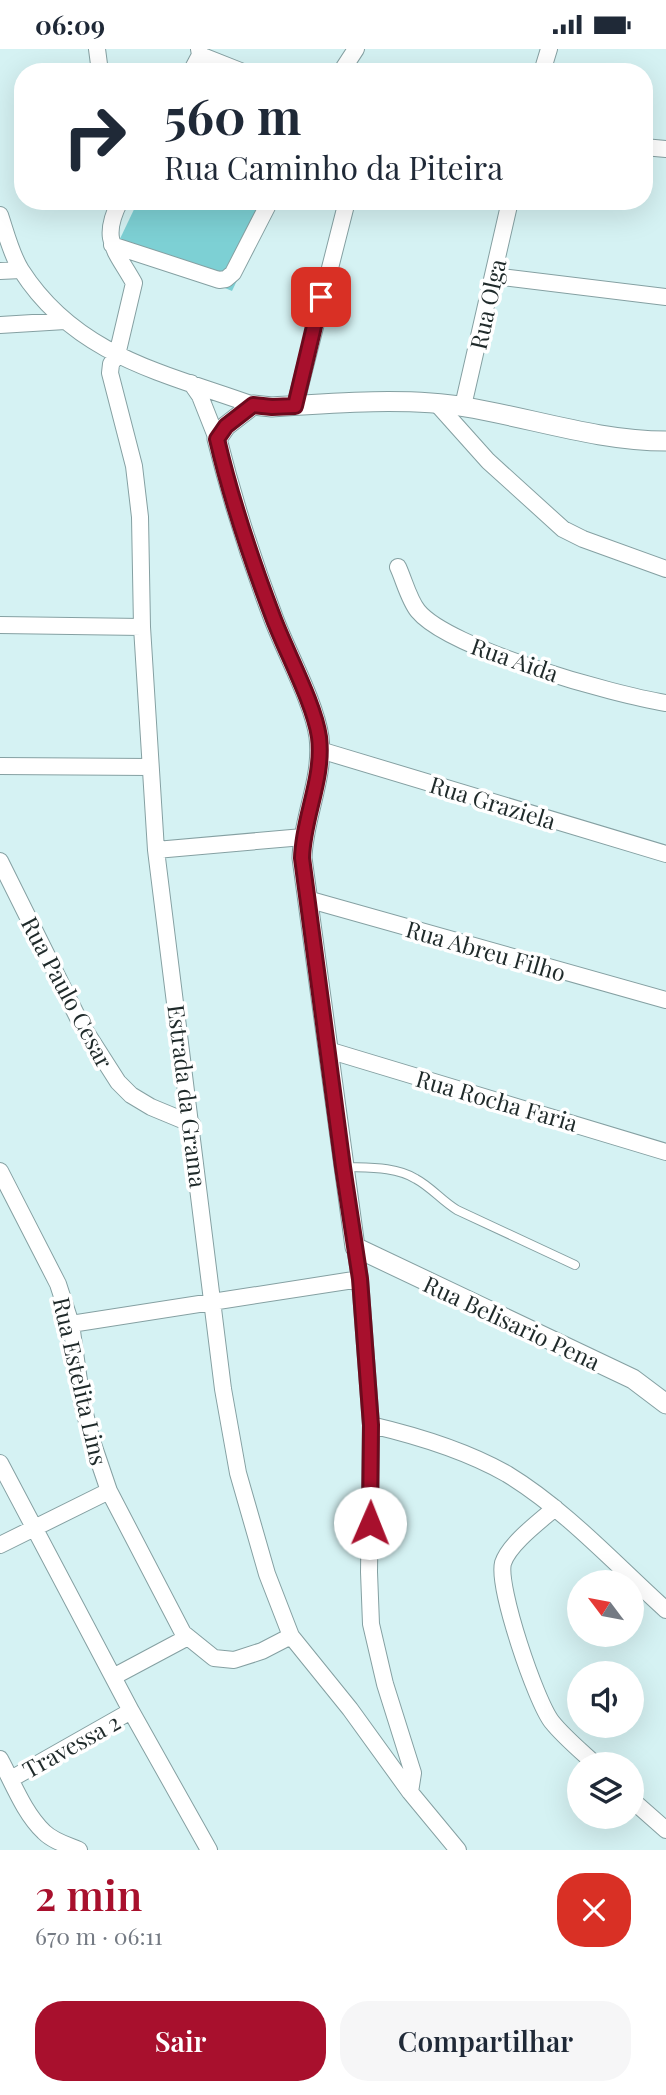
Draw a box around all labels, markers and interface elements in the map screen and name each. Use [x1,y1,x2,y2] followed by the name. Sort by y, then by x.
[35,7,105,42] text: 06:09
[164,82,301,147] text: 560 m
[49,91,140,182] icon: right
[164,145,503,188] text: Rua Caminho da Piteira
[462,255,513,352] street label: Rua Olga
[291,267,351,327] pin
[302,278,340,316] icon: arrive
[467,630,563,689] street label: Rua Aida
[426,768,560,836] street label: Rua Graziela
[15,911,121,1073] street label: Rua Paulo Cesar
[402,912,570,988] street label: Rua Abreu Filho
[161,1003,215,1190] street label: Estrada da Grama
[412,1062,582,1138] street label: Rua Rocha Faria
[419,1267,606,1377] street label: Rua Belisario Pena
[47,1294,115,1468] street label: Rua Estelita Lins
[333,1486,407,1560] position arrow
[567,1570,644,1647] north arrow
[567,1570,644,1829] map controls
[567,1661,644,1738] button: sound
[17,1705,125,1785] street label: Travessa 2
[567,1752,644,1829] button: layers
[35,1866,142,1922] text: 2 min
[557,1873,631,1947] button: close
[35,1920,163,1951] text: 670 m · 06:11
[35,2001,326,2081] button: Sair
[340,2001,631,2081] button: Compartilhar

